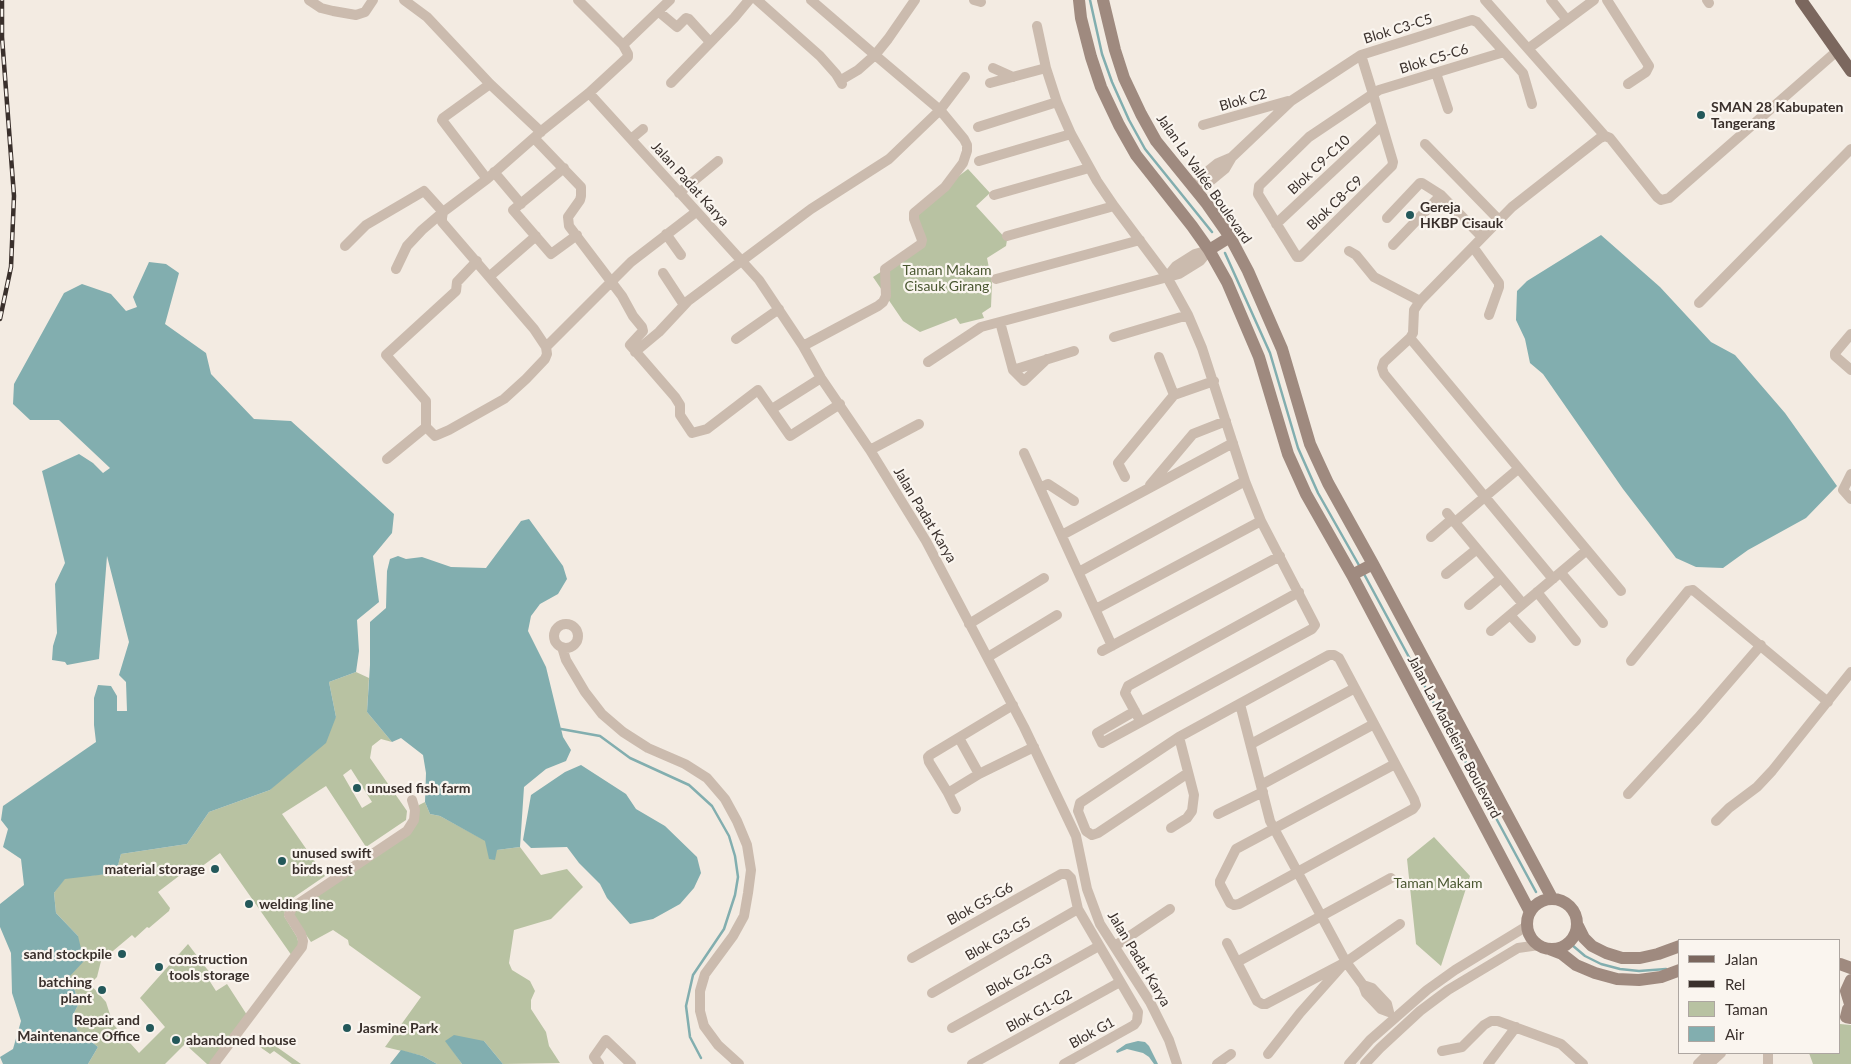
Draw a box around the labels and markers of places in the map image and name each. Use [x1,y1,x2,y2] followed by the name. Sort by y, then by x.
[1711,99,1843,132] place label: SMAN 28 Kabupaten Tangerang
[1695,109,1707,121] marker: SMAN 28 Kabupaten Tangerang
[1420,199,1503,232] place label: Gereja HKBP Cisauk
[1404,209,1416,221] marker: Gereja HKBP Cisauk
[367,780,471,796] place label: unused fish farm
[351,782,363,794] marker: unused fish farm
[292,845,372,878] place label: unused swift birds nest
[276,855,288,867] marker: unused swift birds nest
[105,861,205,877] place label: material storage
[209,863,221,875] marker: material storage
[259,896,334,912] place label: welding line
[243,898,255,910] marker: welding line
[23,946,112,962] place label: sand stockpile
[116,948,128,960] marker: sand stockpile
[169,951,250,984] place label: construction tools storage
[153,961,165,973] marker: construction tools storage
[38,974,92,1006] place label: batching plant
[96,984,108,996] marker: batching plant
[17,1012,140,1044] place label: Repair and Maintenance Office
[357,1020,438,1036] place label: Jasmine Park
[144,1022,156,1034] marker: Repair and Maintenance Office
[341,1022,353,1034] marker: Jasmine Park
[186,1032,296,1048] place label: abandoned house
[170,1034,182,1046] marker: abandoned house

